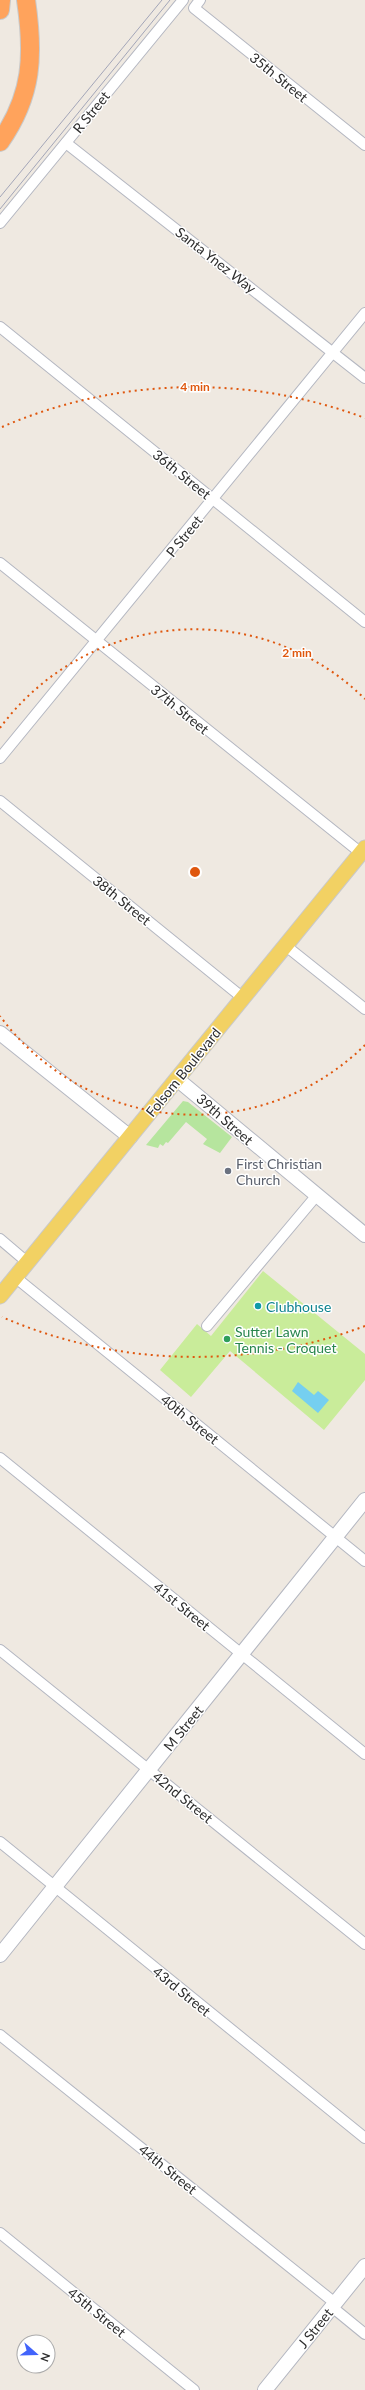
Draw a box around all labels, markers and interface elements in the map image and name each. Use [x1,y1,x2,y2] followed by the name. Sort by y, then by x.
[247,49,311,105] street label: 35th Street
[69,88,113,136] street label: R Street
[172,223,260,297] street label: Santa Ynez Way
[180,379,210,394] text: 4 min
[150,446,214,502] street label: 36th Street
[162,512,206,560] street label: P Street
[282,645,312,660] text: 2 min
[148,681,212,737] street label: 37th Street
[188,865,202,879] centre of rings
[90,872,154,928] street label: 38th Street
[142,1024,224,1120] street label: Folsom Boulevard
[193,1090,257,1148] street label: 39th Street
[236,1155,322,1188] place label: First Christian Church
[223,1166,233,1176] marker: First Christian Church
[266,1298,331,1315] place label: Clubhouse
[253,1301,263,1311] marker: Clubhouse
[235,1323,336,1356] place label: Sutter Lawn Tennis - Croquet
[222,1334,232,1344] marker: Sutter Lawn Tennis - Croquet
[158,1391,222,1447] street label: 40th Street
[150,1578,214,1634] street label: 41st Street
[160,1702,206,1754] street label: M Street
[150,1768,216,1826] street label: 42nd Street
[150,1963,214,2019] street label: 43rd Street
[136,2141,200,2197] street label: 44th Street
[65,2284,129,2340] street label: 45th Street
[294,2305,336,2351] street label: J Street
[16,2334,56,2374] north arrow
[38,2351,53,2364] text: N

